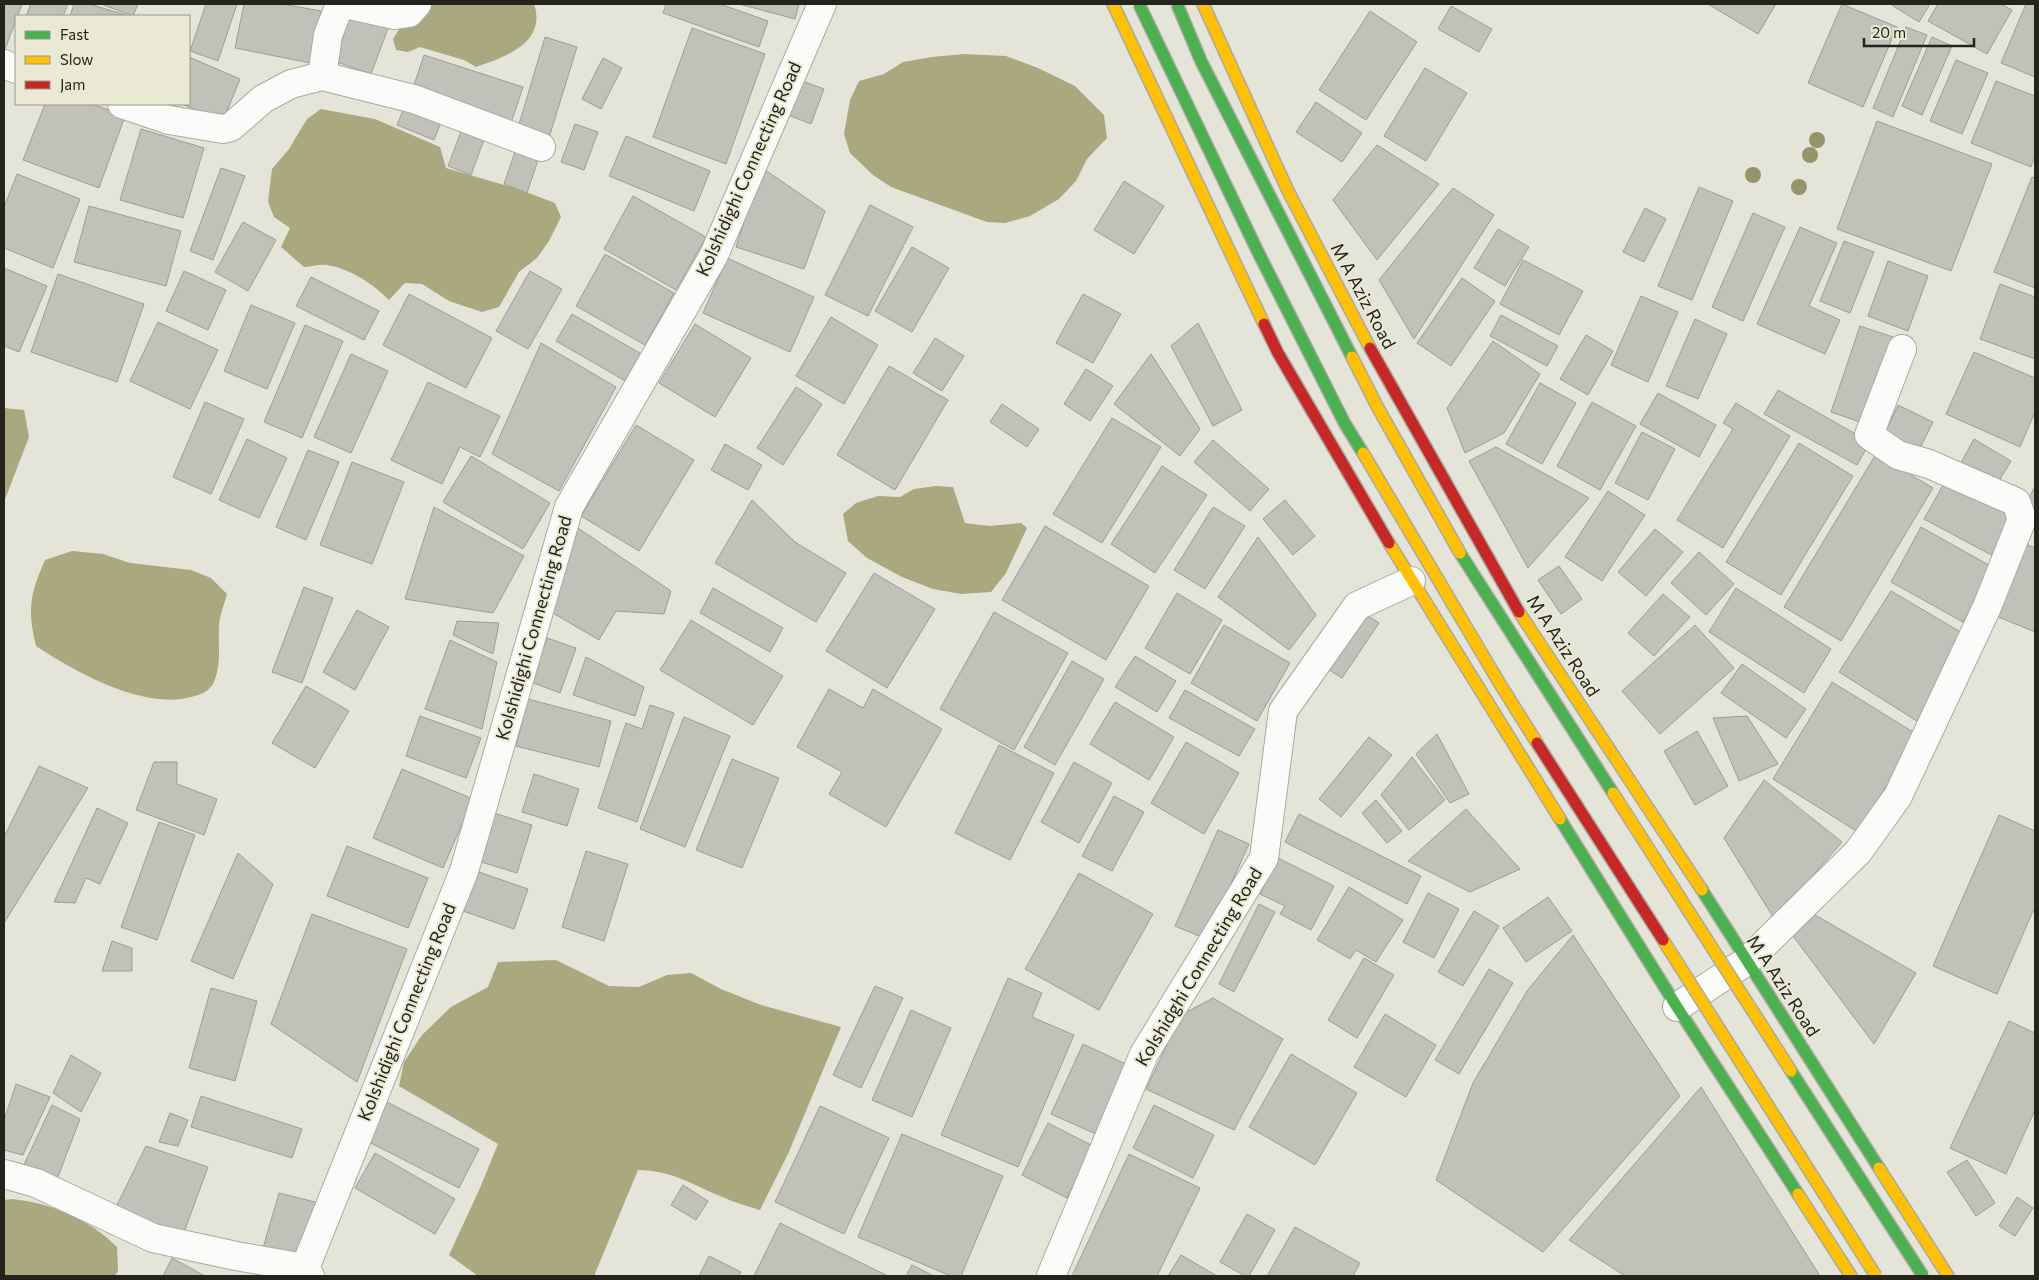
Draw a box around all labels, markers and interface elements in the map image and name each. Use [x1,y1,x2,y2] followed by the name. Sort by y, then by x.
[15,15,190,105] legend
[1864,15,1974,47] scale bar
[1872,23,1906,41] text: 20 m
[60,25,89,43] text: Fast
[60,50,93,68] text: Slow
[691,58,805,279] street label: Kolshidighi Connecting Road
[60,75,85,93] text: Jam
[1327,239,1401,352] street label: M A Aziz Road
[490,513,576,743] street label: Kolshidighi Connecting Road
[1523,590,1605,701] street label: M A Aziz Road
[1130,863,1266,1070] street label: Kolshidghi Connecting Road
[352,900,460,1124] street label: Kolshidighi Connecting Road
[1743,930,1825,1041] street label: M A Aziz Road

